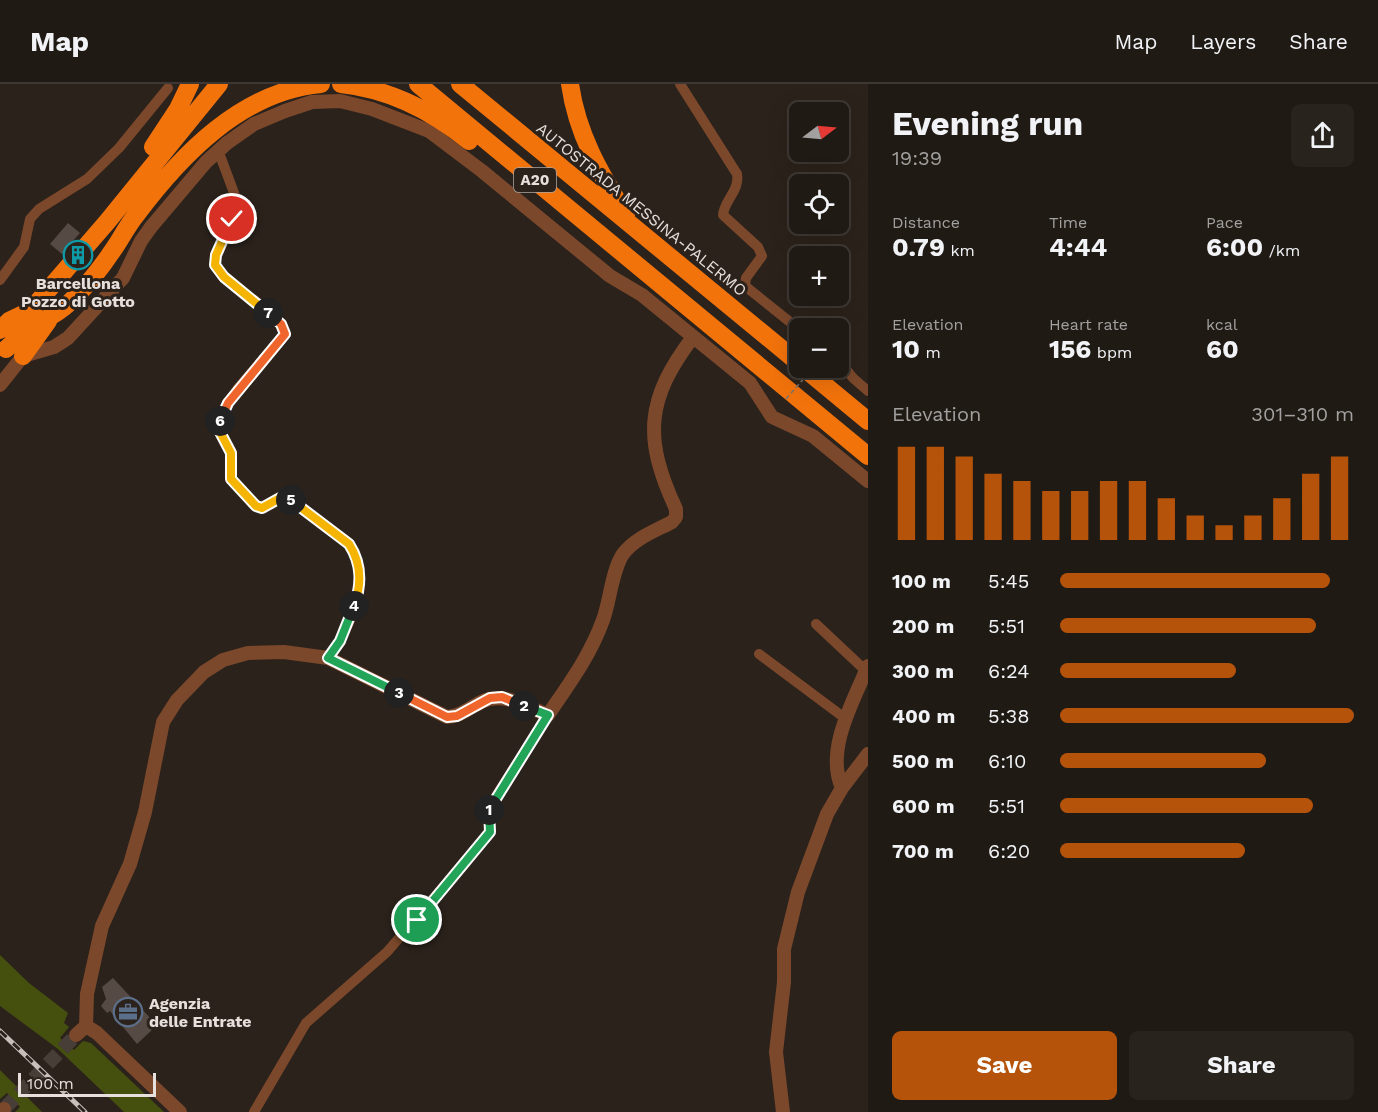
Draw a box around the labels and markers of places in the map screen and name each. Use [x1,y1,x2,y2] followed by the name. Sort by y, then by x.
[206,193,257,244] pin
[62,239,94,271] building icon: Barcellona Pozzo di Gotto
[21,274,135,311] place label: Barcellona Pozzo di Gotto
[253,298,283,328] pin: 7
[205,406,235,436] pin: 6
[276,485,306,515] pin: 5
[339,591,369,621] pin: 4
[384,678,414,708] pin: 3
[509,691,539,721] pin: 2
[474,795,504,825] pin: 1
[391,894,442,945] pin
[149,994,252,1031] place label: Agenzia delle Entrate
[112,996,144,1028] office icon: Agenzia delle Entrate

